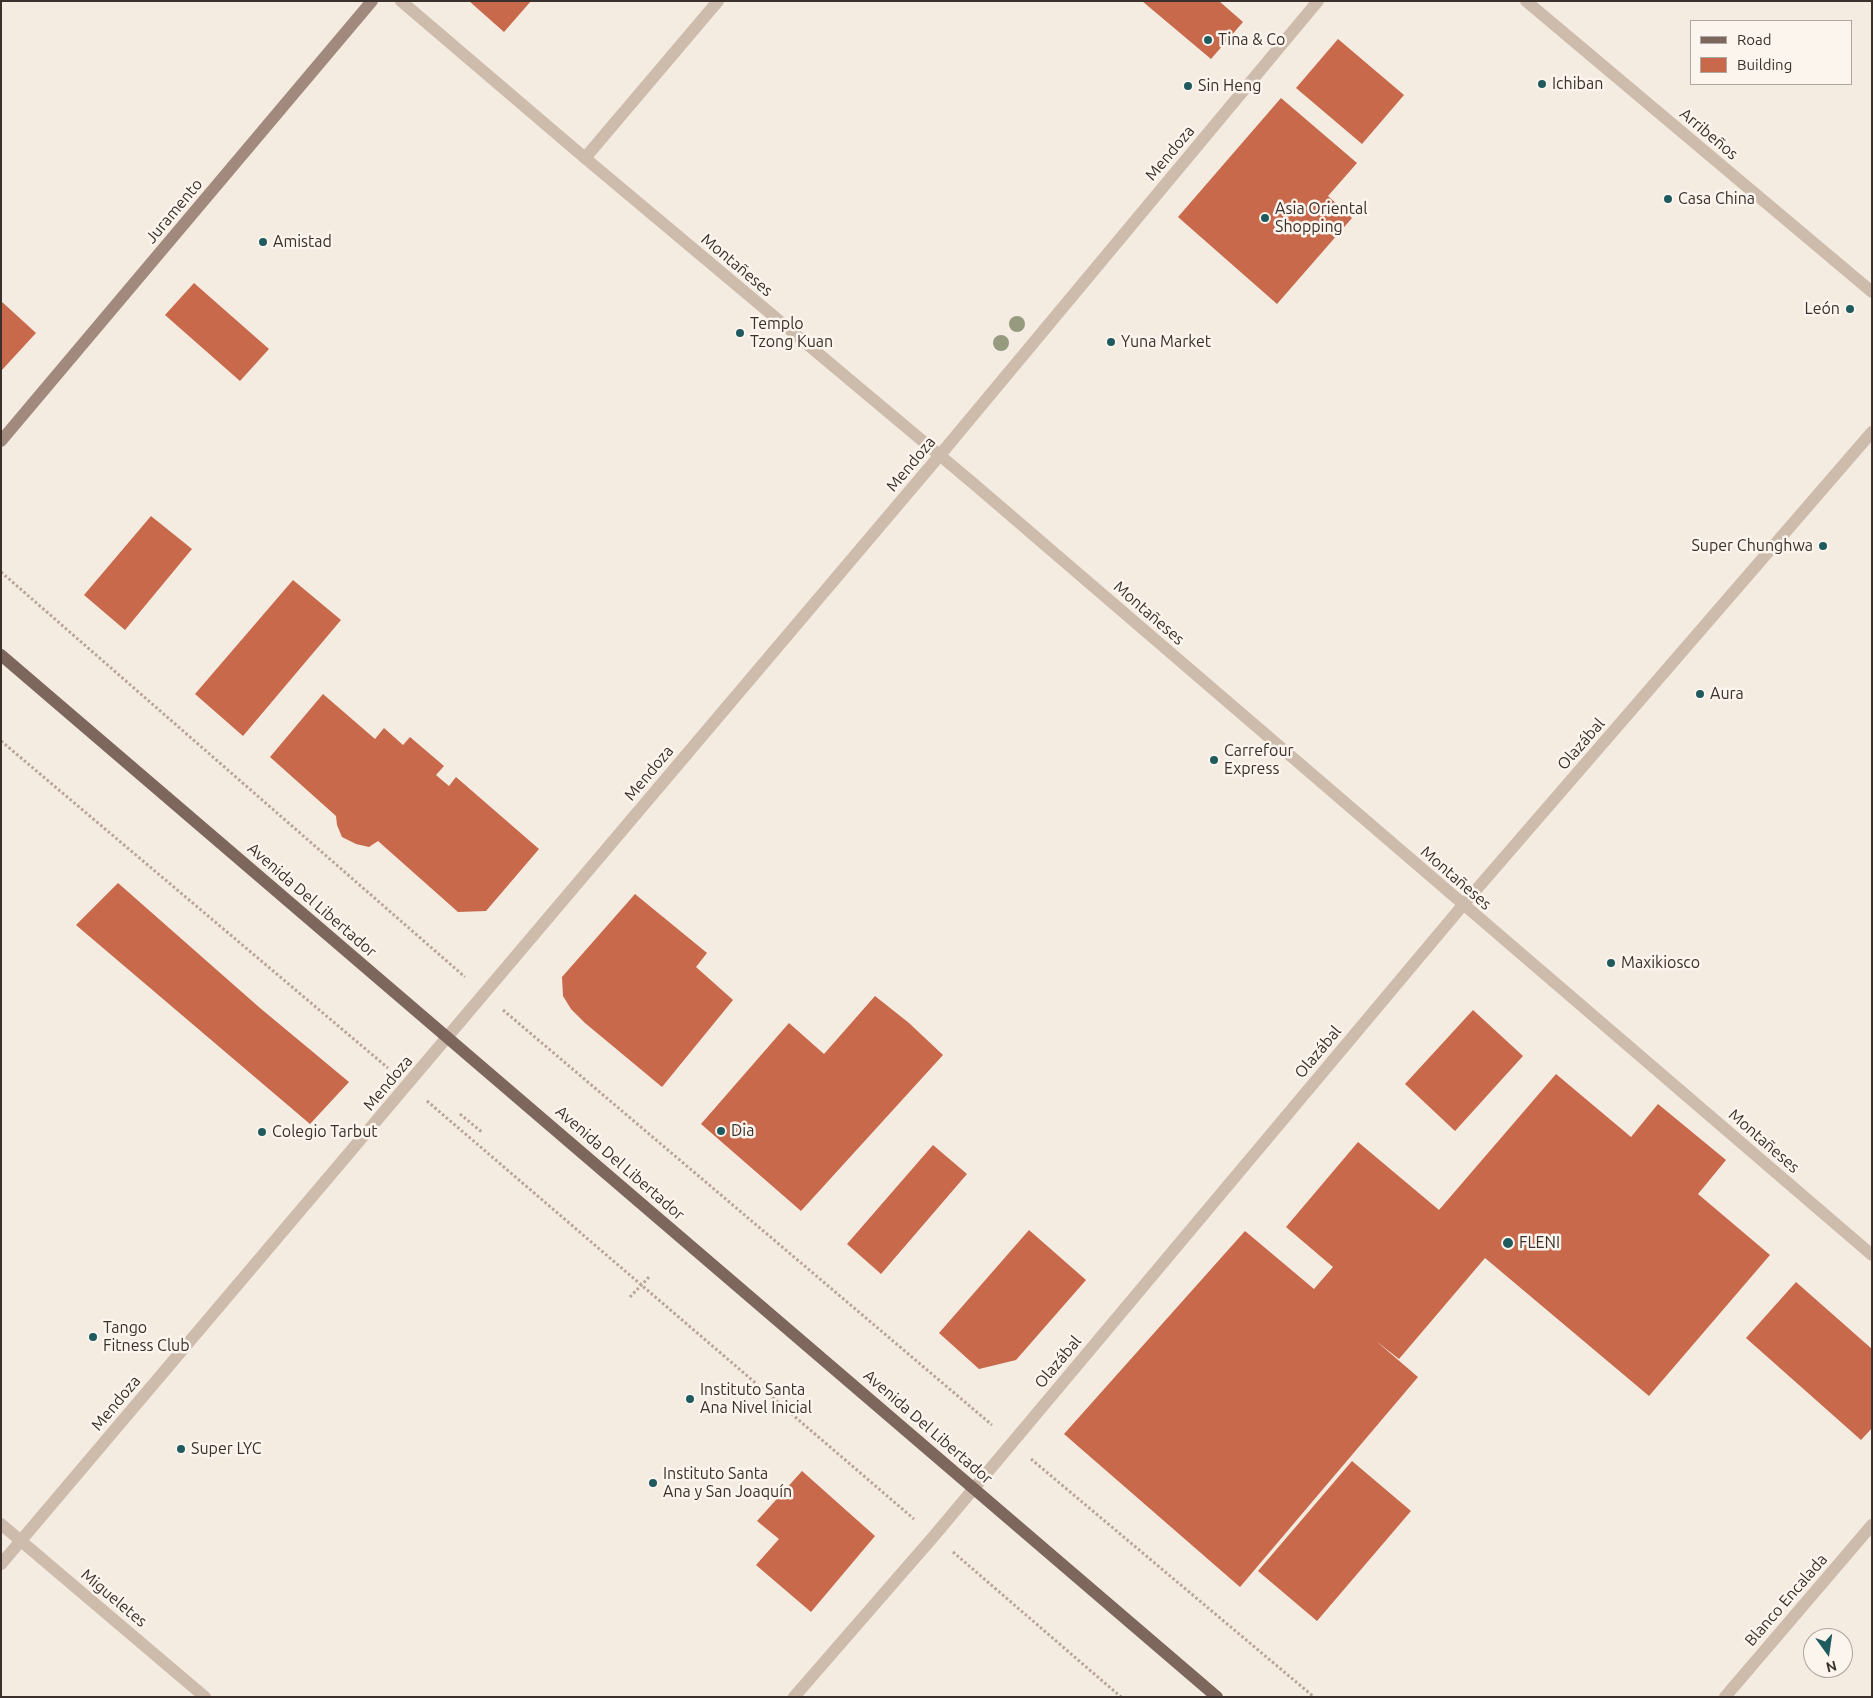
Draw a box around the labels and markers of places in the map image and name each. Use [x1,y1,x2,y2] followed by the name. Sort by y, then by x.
[1218,30,1285,50] place label: Tina & Co
[1202,34,1214,46] marker: Tina & Co
[1552,74,1603,94] place label: Ichiban
[1198,76,1261,96] place label: Sin Heng
[1536,78,1548,90] marker: Ichiban
[1182,80,1194,92] marker: Sin Heng
[1678,189,1755,209] place label: Casa China
[1662,193,1674,205] marker: Casa China
[1275,199,1367,237] place label: Asia Oriental Shopping
[1259,212,1271,224] marker: Asia Oriental Shopping
[273,232,332,252] place label: Amistad
[257,236,269,248] marker: Amistad
[1805,299,1840,319] place label: León
[1844,303,1856,315] marker: León
[750,314,833,352] place label: Templo Tzong Kuan
[734,327,746,339] marker: Templo Tzong Kuan
[1121,332,1211,352] place label: Yuna Market
[1105,336,1117,348] marker: Yuna Market
[1691,536,1813,556] place label: Super Chunghwa
[1817,540,1829,552] marker: Super Chunghwa
[1710,684,1744,704] place label: Aura
[1694,688,1706,700] marker: Aura
[1224,741,1294,779] place label: Carrefour Express
[1208,754,1220,766] marker: Carrefour Express
[1621,953,1700,973] place label: Maxikiosco
[1605,957,1617,969] marker: Maxikiosco
[731,1121,754,1141] place label: Dia
[272,1122,378,1142] place label: Colegio Tarbut
[715,1125,727,1137] marker: Dia
[256,1126,268,1138] marker: Colegio Tarbut
[1519,1233,1560,1253] place label: FLENI
[1501,1236,1515,1250] marker: FLENI
[103,1318,190,1356] place label: Tango Fitness Club
[87,1331,99,1343] marker: Tango Fitness Club
[700,1380,812,1418] place label: Instituto Santa Ana Nivel Inicial
[684,1393,696,1405] marker: Instituto Santa Ana Nivel Inicial
[191,1439,262,1459] place label: Super LYC
[175,1443,187,1455] marker: Super LYC
[663,1464,792,1502] place label: Instituto Santa Ana y San Joaquín
[647,1477,659,1489] marker: Instituto Santa Ana y San Joaquín

